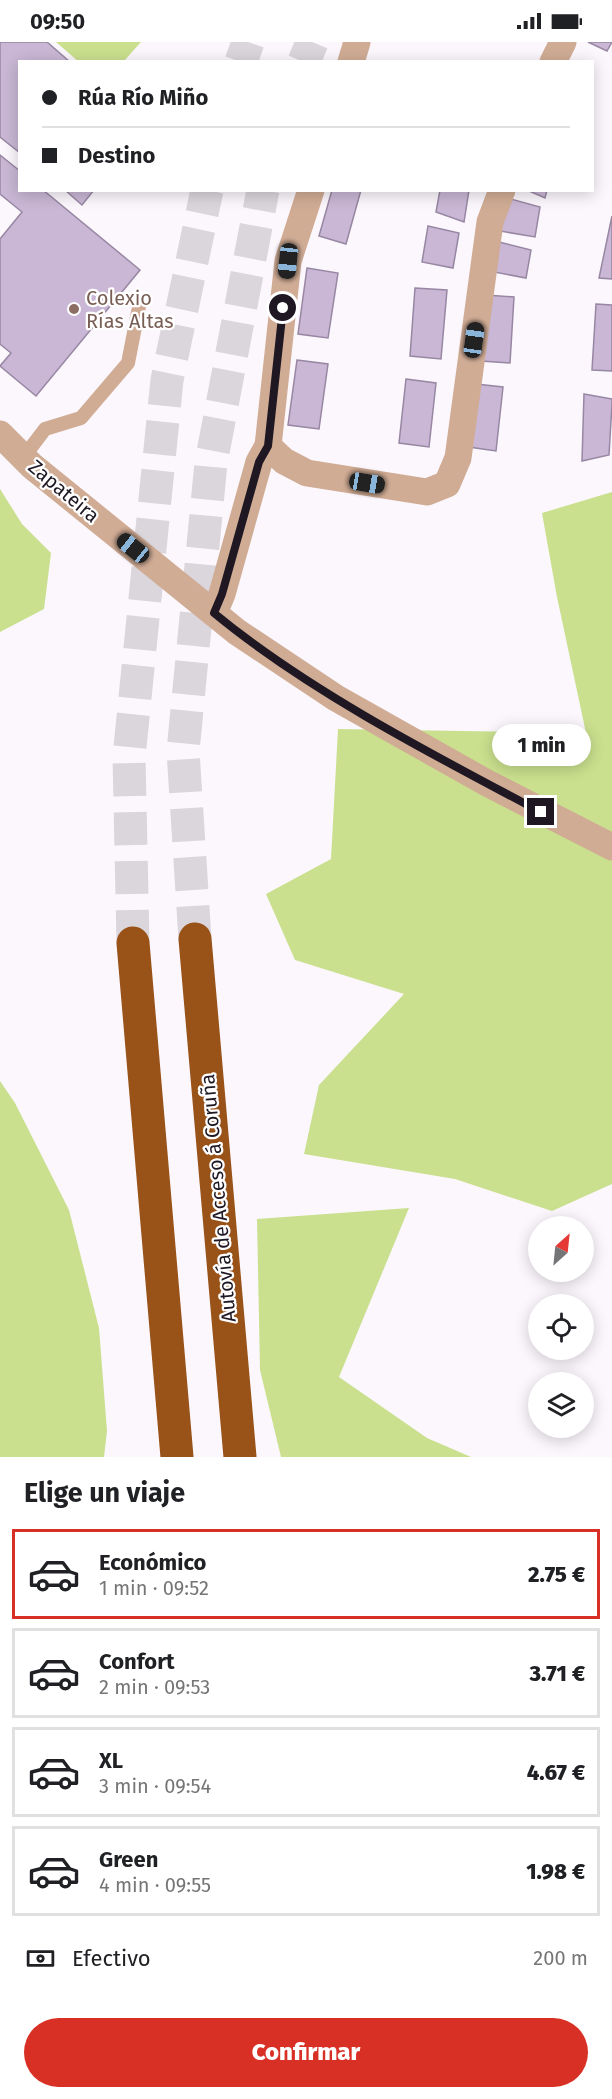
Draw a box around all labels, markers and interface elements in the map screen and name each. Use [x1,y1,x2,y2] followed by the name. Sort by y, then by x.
[30,8,85,35] text: 09:50
[78,84,208,111] text: Rúa Río Miño
[78,142,155,169] text: Destino
[277,242,299,280] car
[86,286,173,333] place label: Colexio Rías Altas
[269,294,296,321] route start
[67,302,81,316] marker: Colexio Rías Altas
[463,321,485,359] car
[24,455,104,527] street label: Zapateira
[348,471,386,495] car
[113,530,153,566] car
[492,725,590,767] callout: 1 min
[518,733,565,757] text: 1 min
[527,798,554,825] route end
[195,1073,241,1323] street label: Autovía de Acceso á Coruña
[528,1216,594,1282] north arrow
[528,1216,594,1438] map controls
[528,1294,594,1360] button: locate
[528,1372,594,1438] button: layers
[24,1477,185,1509] text: Elige un viaje
[27,1547,81,1601] icon: car
[99,1549,206,1576] text: Económico
[528,1561,585,1588] text: 2.75 €
[99,1576,209,1600] text: 1 min · 09:52
[27,1646,81,1700] icon: car
[99,1648,175,1675] text: Confort
[529,1660,585,1687] text: 3.71 €
[99,1675,210,1699] text: 2 min · 09:53
[27,1745,81,1799] icon: car
[99,1747,123,1774] text: XL
[527,1759,585,1786] text: 4.67 €
[99,1774,211,1798] text: 3 min · 09:54
[27,1844,81,1898] icon: car
[99,1846,158,1873] text: Green
[526,1858,585,1885] text: 1.98 €
[99,1873,211,1897] text: 4 min · 09:55
[24,1942,57,1975] icon: cash
[72,1945,151,1972] text: Efectivo
[533,1946,588,1970] text: 200 m
[24,2018,588,2087] button: Confirmar

